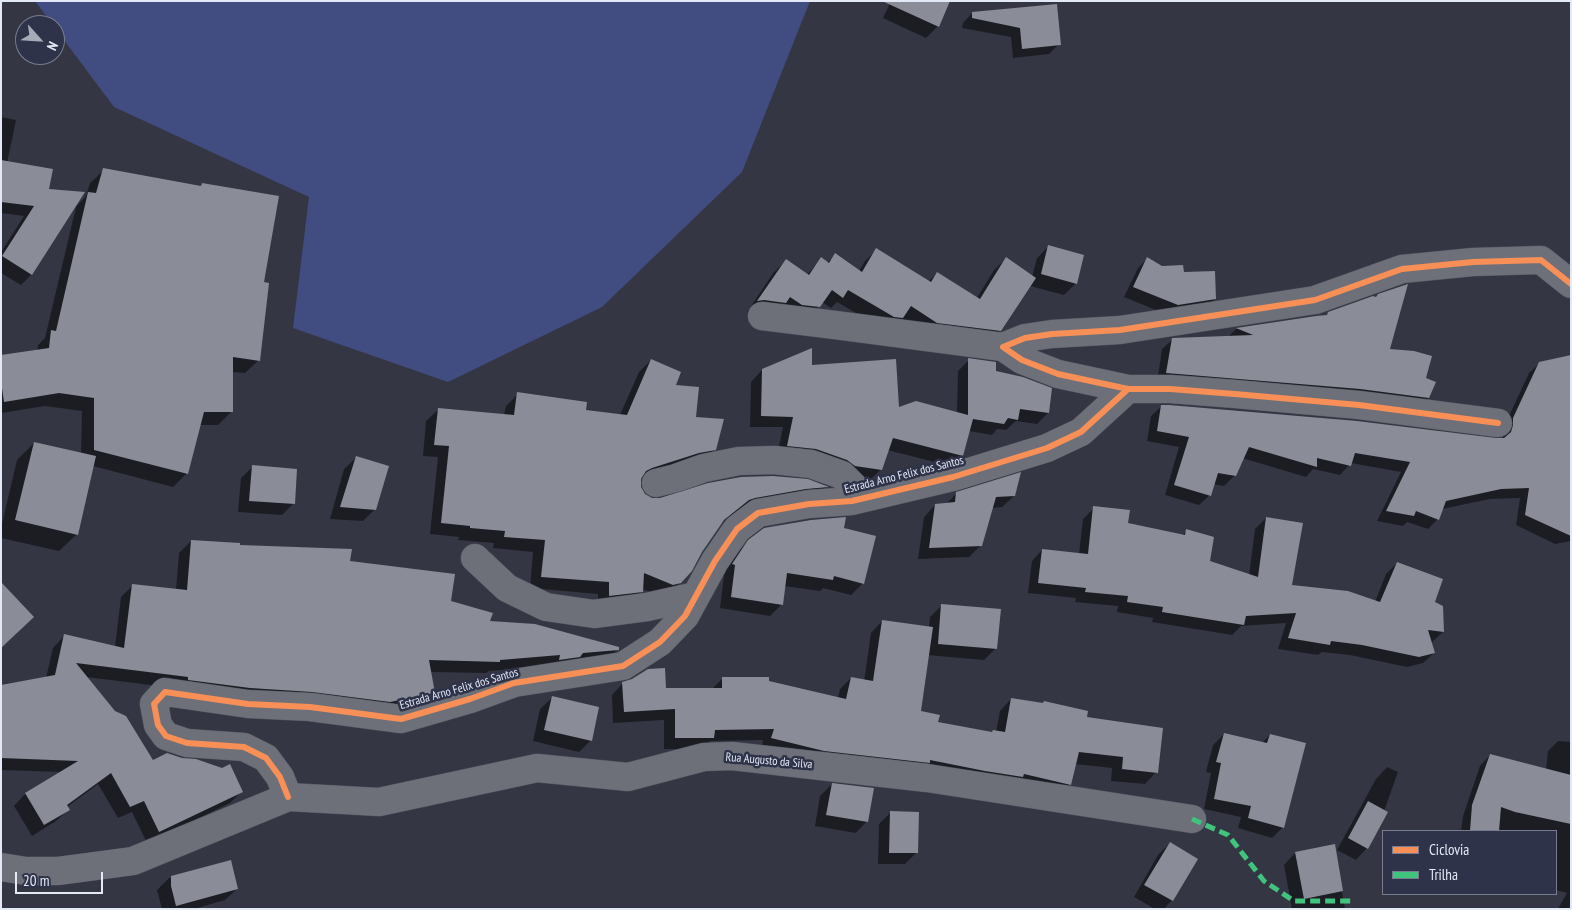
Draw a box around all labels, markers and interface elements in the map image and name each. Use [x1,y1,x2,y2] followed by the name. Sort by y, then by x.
[15,15,65,65] north arrow
[43,39,62,53] text: N
[843,453,965,497] street label: Estrada Arno Felix dos Santos
[398,665,520,713] street label: Estrada Arno Felix dos Santos
[725,750,813,772] street label: Rua Augusto da Silva
[1382,830,1557,895] legend
[1429,840,1469,859] text: Ciclovia
[18,862,105,894] scale bar
[1429,865,1458,884] text: Trilha
[23,871,49,890] text: 20 m

